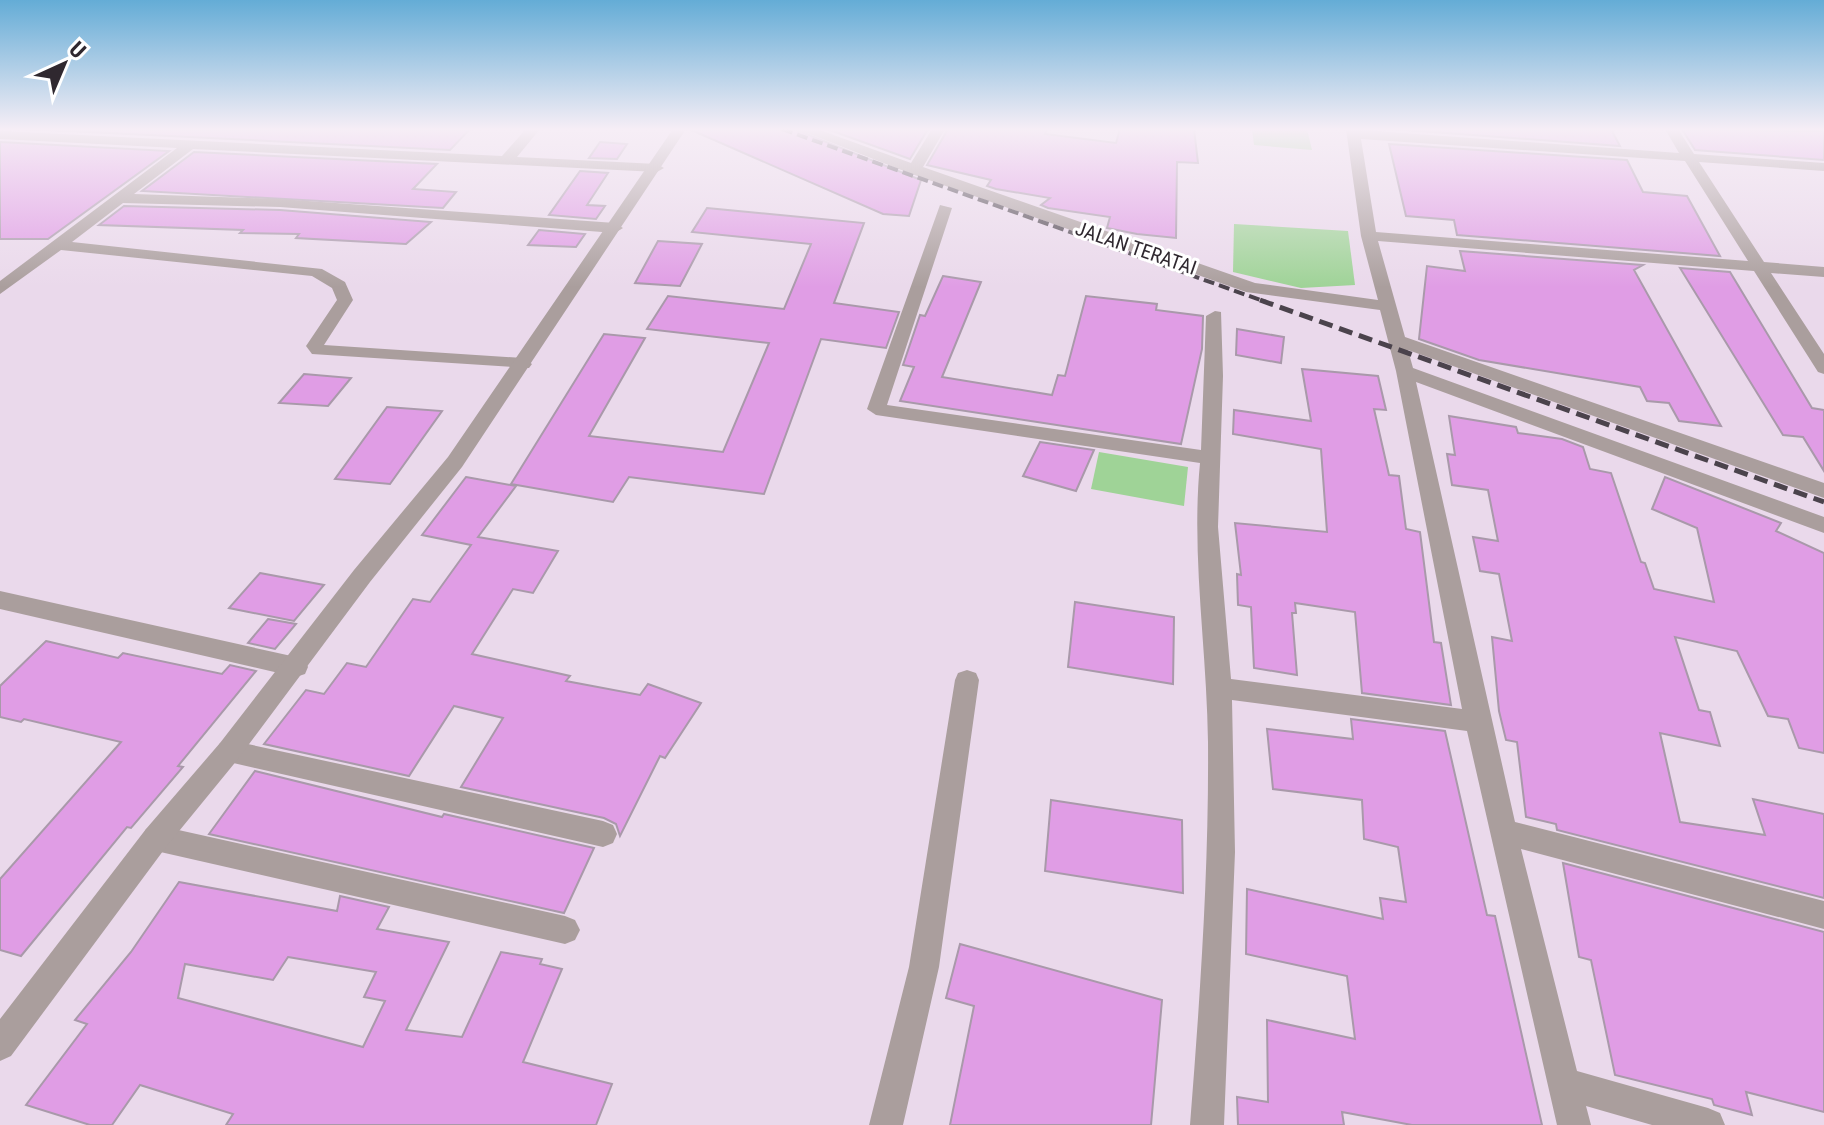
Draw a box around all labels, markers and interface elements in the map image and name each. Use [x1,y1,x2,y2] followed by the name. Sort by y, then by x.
[24,24,104,104] north arrow
[64,37,91,63] text: U
[1072,216,1200,280] street label: JALAN TERATAI

